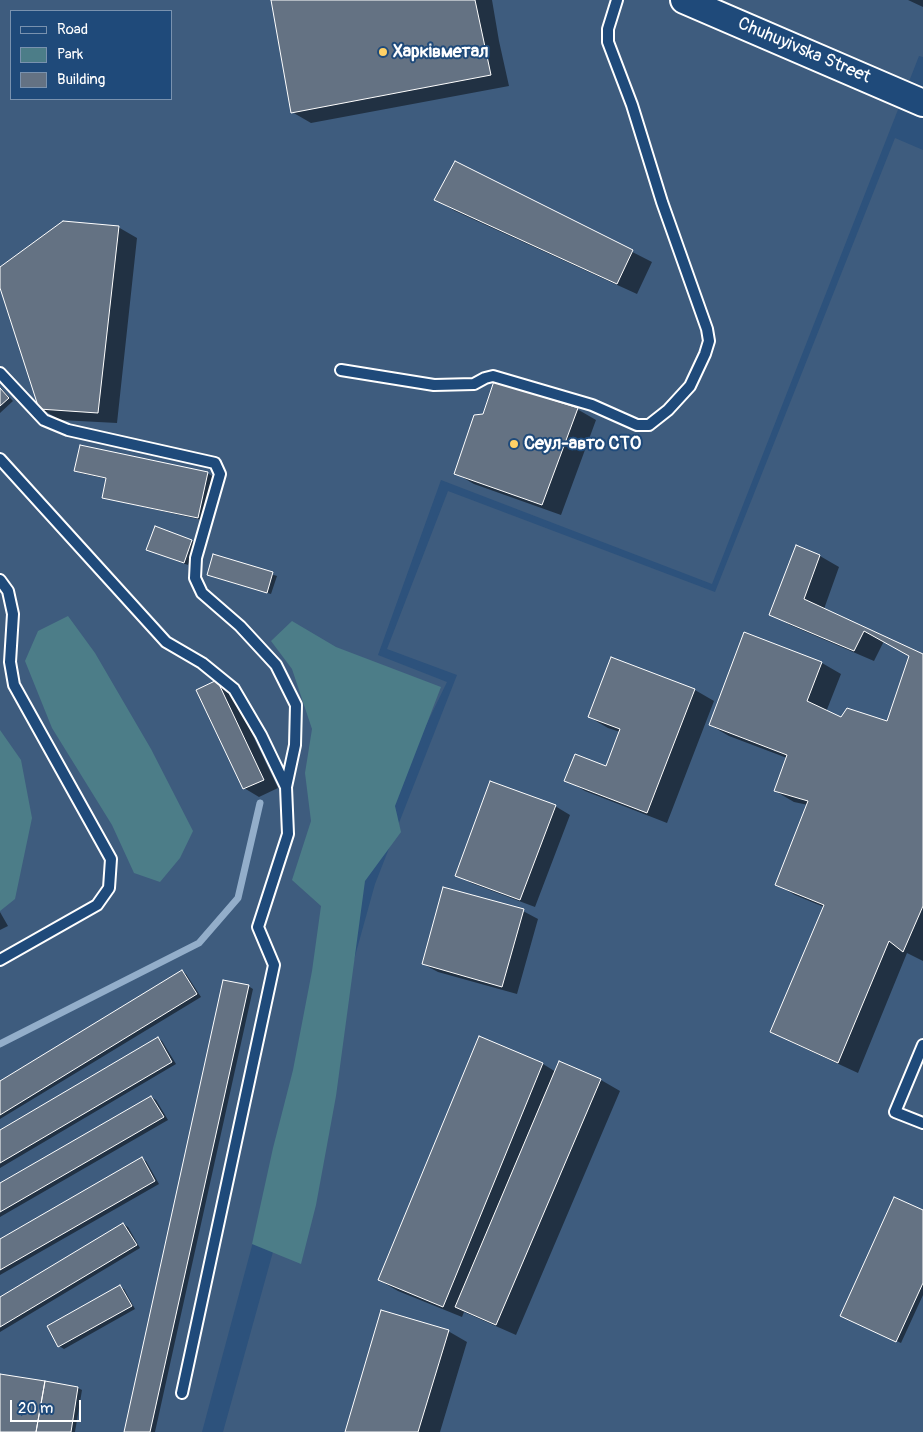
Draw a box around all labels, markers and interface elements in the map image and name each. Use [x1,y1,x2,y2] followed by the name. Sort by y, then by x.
[10,10,172,100] legend
[734,13,874,89] street label: Chuhuyivska Street
[57,20,88,39] text: Road
[393,41,488,63] place label: Харківметал
[57,45,83,64] text: Park
[377,46,389,58] marker: Харківметал
[57,70,105,89] text: Building
[524,433,641,455] place label: Сеул-авто СТО
[508,438,520,450] marker: Сеул-авто СТО
[12,1390,84,1422] scale bar
[18,1399,53,1418] text: 20 m

